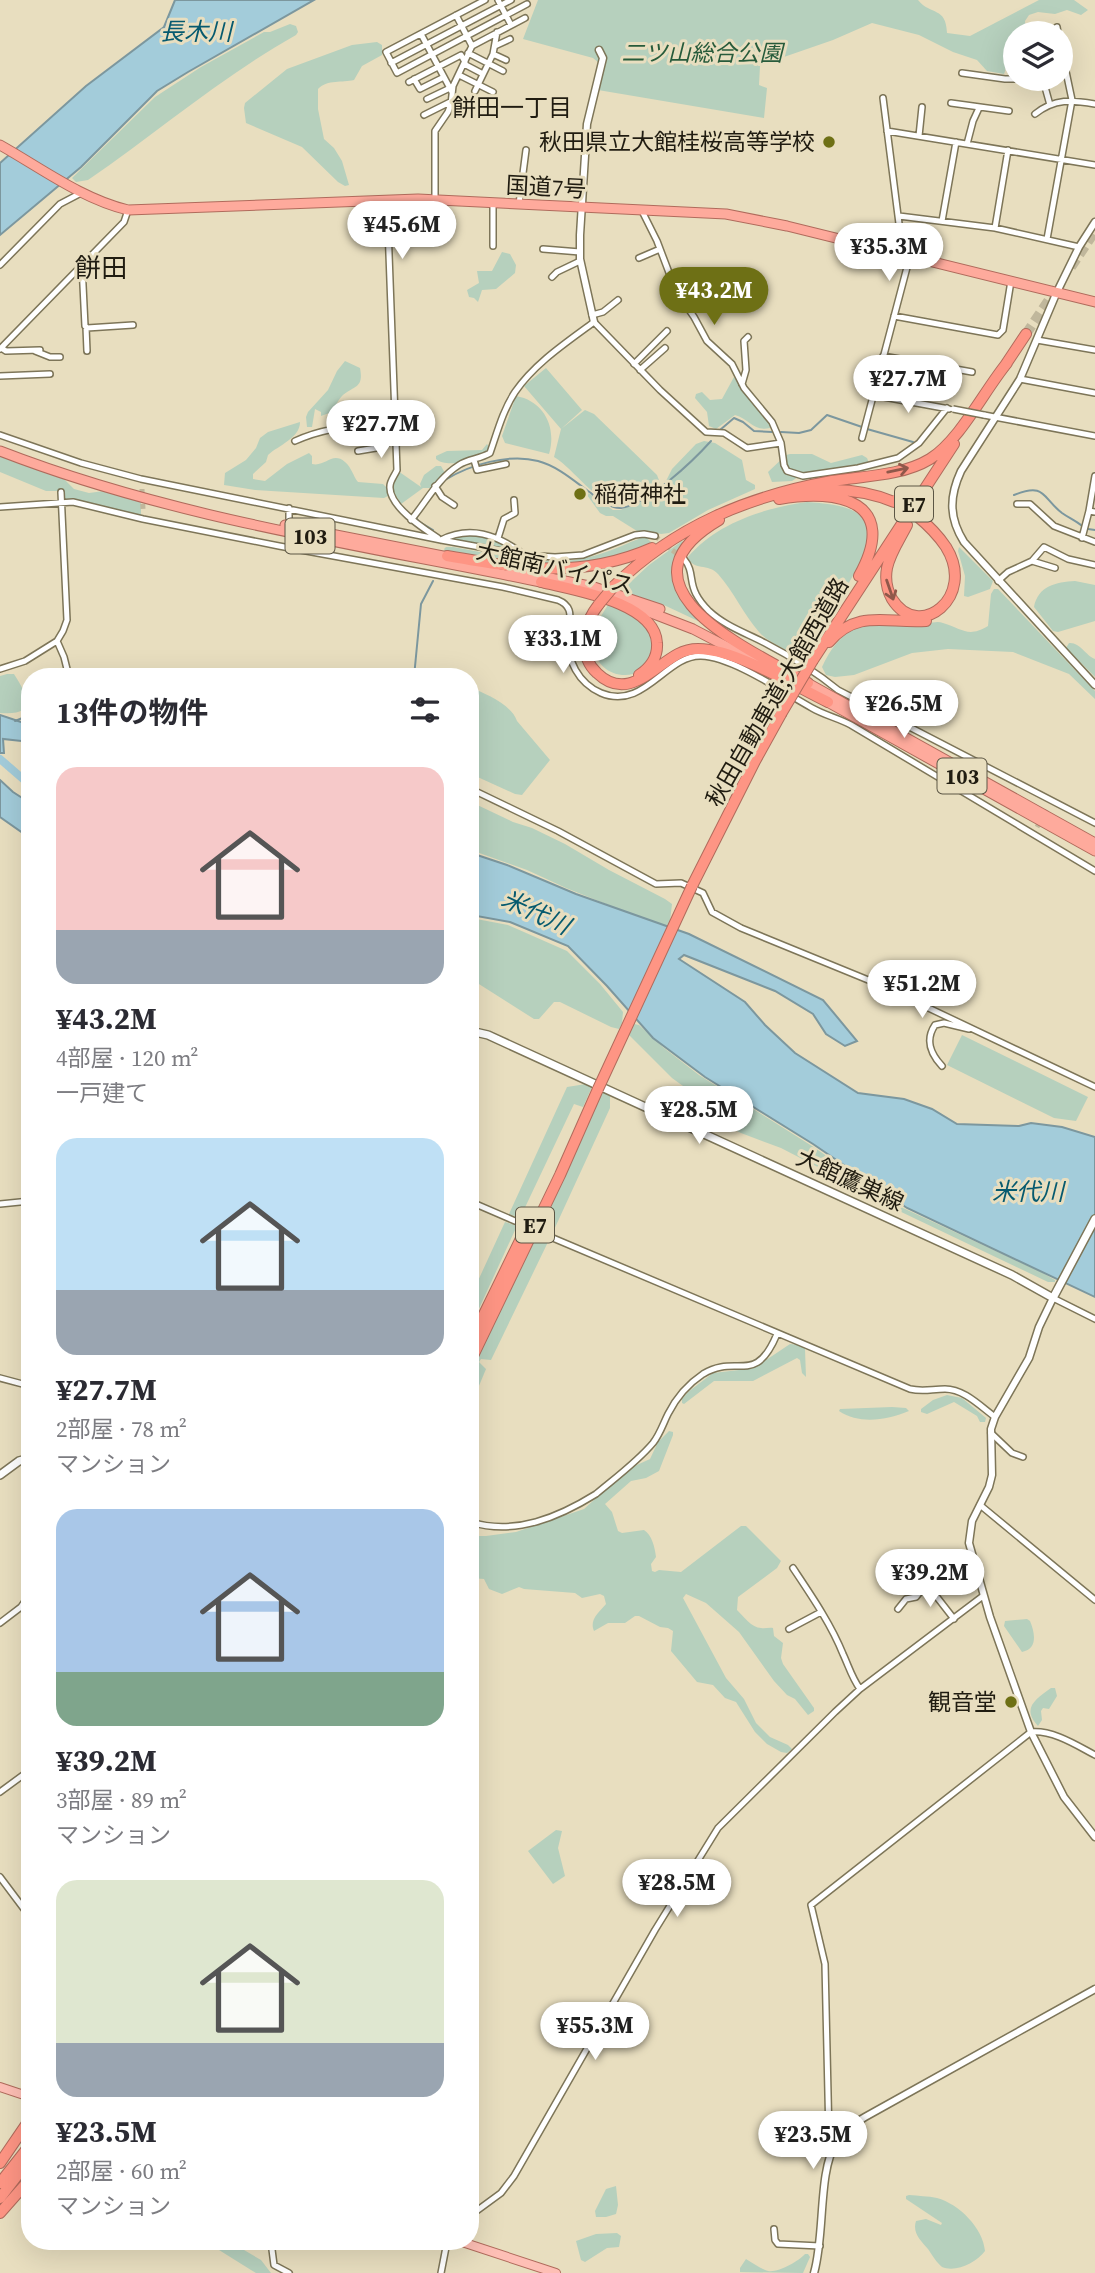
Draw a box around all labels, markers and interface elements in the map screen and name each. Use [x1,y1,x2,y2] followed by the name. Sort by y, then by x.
[160,15,235,48] water label: 長木川
[1003,21,1073,91] map controls
[1003,21,1073,91] button: layers
[622,37,786,69] park label: 二ツ山総合公園
[452,91,572,124] district label: 餅田一丁目
[539,126,815,158] place label: 秋田県立大館桂桜高等学校
[821,134,837,150] marker: 秋田県立大館桂桜高等学校
[505,169,587,205] street label: 国道7号
[345,202,459,261] pin: ¥45.6M
[363,208,441,240] text: ¥45.6M
[832,224,946,283] pin: ¥35.3M
[850,230,928,262] text: ¥35.3M
[75,250,127,286] district label: 餅田
[657,268,771,327] pin: ¥43.2M
[675,274,753,306] text: ¥43.2M
[851,356,965,415] pin: ¥27.7M
[869,362,947,394] text: ¥27.7M
[324,400,438,460] pin: ¥27.7M
[342,407,420,439] text: ¥27.7M
[886,463,909,477] one-way arrow
[594,478,686,510] place label: 稲荷神社
[572,486,588,502] marker: 稲荷神社
[895,486,933,522] road number: E7
[286,518,334,554] road number: 103
[473,534,637,602] street label: 大館南バイパス
[698,571,856,813] street label: 秋田自動車道;大館西道路
[885,579,897,601] one-way arrow
[506,616,620,675] pin: ¥33.1M
[524,622,602,654] text: ¥33.1M
[847,680,961,740] pin: ¥26.5M
[865,687,943,719] text: ¥26.5M
[406,691,444,729] icon: filters
[56,692,209,733] text: 13件の物件
[937,758,986,794] road number: 103
[187,812,313,938] icon: home
[496,882,578,943] water label: 米代川
[865,960,979,1020] pin: ¥51.2M
[883,967,961,999] text: ¥51.2M
[56,998,157,1039] text: ¥43.2M
[56,1042,199,1074] text: 4部屋 · 120 m²
[56,1077,148,1109] text: 一戸建て
[642,1086,756,1146] pin: ¥28.5M
[660,1093,738,1125] text: ¥28.5M
[791,1141,909,1219] street label: 大館鷹巣線
[992,1175,1067,1208] water label: 米代川
[187,1183,313,1309] icon: home
[516,1208,554,1242] road number: E7
[56,1369,157,1410] text: ¥27.7M
[56,1413,187,1445] text: 2部屋 · 78 m²
[56,1448,171,1480] text: マンション
[873,1550,987,1609] pin: ¥39.2M
[187,1554,313,1680] icon: home
[891,1556,969,1588] text: ¥39.2M
[928,1686,997,1718] place label: 観音堂
[1003,1694,1019,1710] marker: 観音堂
[56,1740,157,1781] text: ¥39.2M
[56,1784,187,1816] text: 3部屋 · 89 m²
[56,1819,171,1851] text: マンション
[620,1860,734,1919] pin: ¥28.5M
[638,1866,716,1898] text: ¥28.5M
[187,1925,313,2051] icon: home
[538,2002,652,2062] pin: ¥55.3M
[556,2009,634,2041] text: ¥55.3M
[56,2111,157,2152] text: ¥23.5M
[756,2112,870,2171] pin: ¥23.5M
[774,2118,852,2150] text: ¥23.5M
[56,2155,187,2187] text: 2部屋 · 60 m²
[56,2190,171,2222] text: マンション

